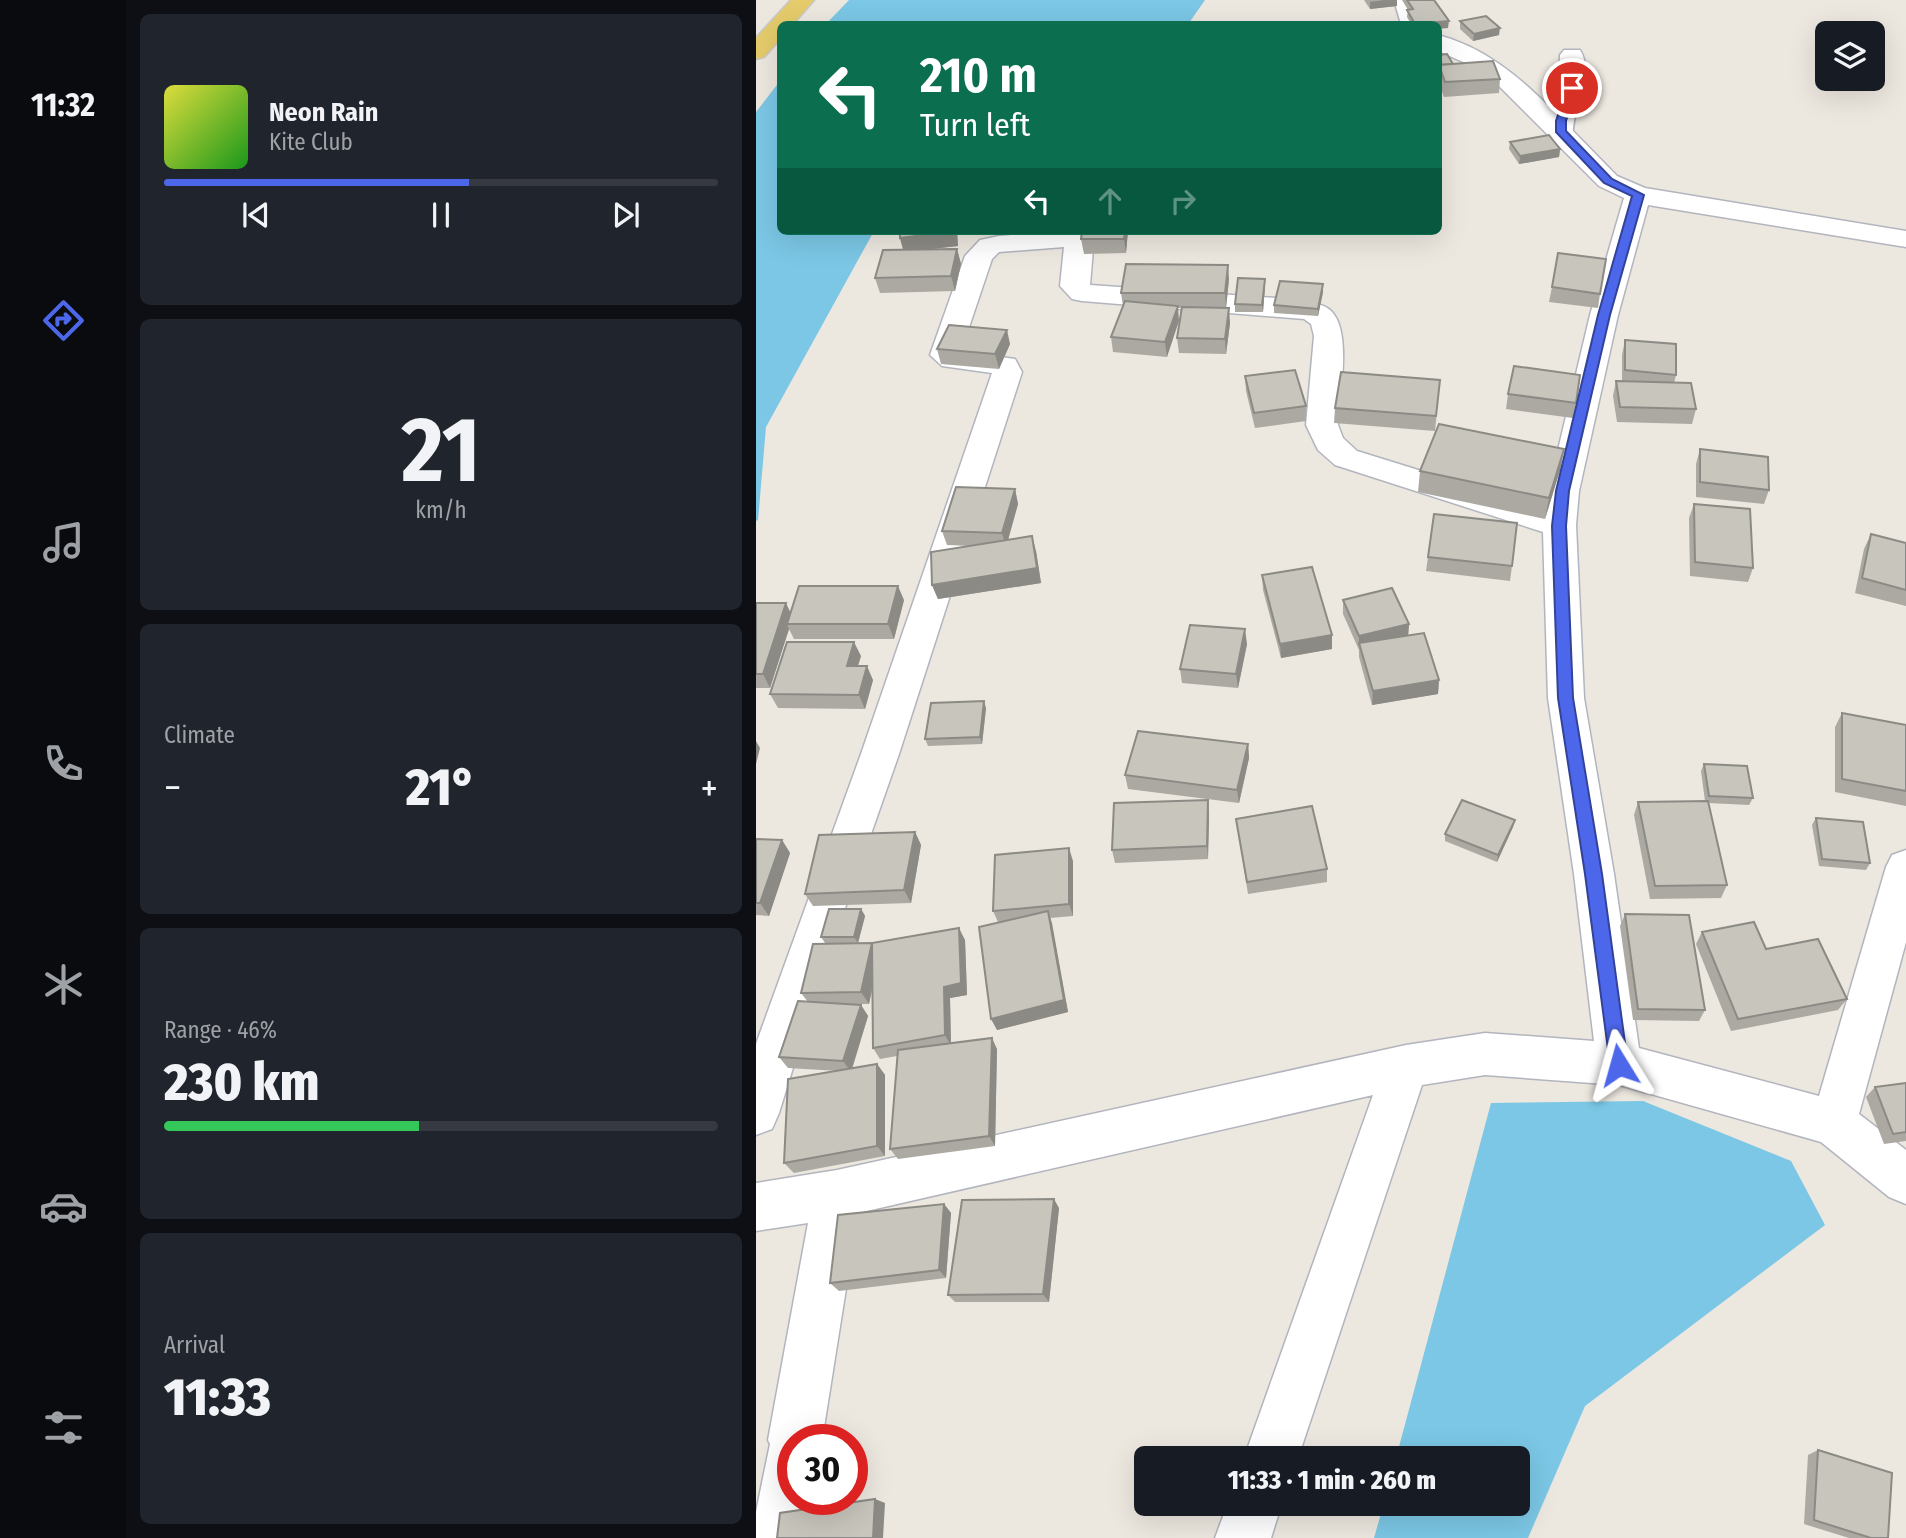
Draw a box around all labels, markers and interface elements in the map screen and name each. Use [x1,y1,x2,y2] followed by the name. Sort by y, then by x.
[1815,21,1885,91] map controls
[1815,21,1885,91] button: layers
[920,46,1037,105] text: 210 m
[805,49,896,140] icon: left
[1542,58,1602,118] pin
[1553,69,1591,107] icon: arrive
[31,86,95,124] text: 11:32
[269,97,378,128] text: Neon Rain
[920,106,1030,144] text: Turn left
[269,128,353,156] text: Kite Club
[1018,182,1056,220] icon: left
[1091,182,1129,220] icon: ahead
[1164,182,1202,220] icon: right
[237,196,275,234] icon: previous
[422,196,460,234] icon: pause
[607,196,645,234] icon: next
[39,296,88,345] icon: directions
[401,396,481,505] text: 21
[415,496,467,524] text: km/h
[39,518,88,567] icon: music
[164,721,235,749] text: Climate
[39,739,88,788] icon: phone
[406,756,476,819] text: 21°
[164,765,181,811] text: −
[701,765,718,811] text: +
[39,960,88,1009] icon: climate
[164,1016,277,1044] text: Range · 46%
[1582,1028,1656,1102] position arrow
[164,1051,319,1114] text: 230 km
[39,1182,88,1231] icon: car
[164,1331,225,1359] text: Arrival
[164,1366,271,1429] text: 11:33
[39,1403,88,1452] icon: filters
[777,1424,868,1515] speed limit sign: 30
[1228,1465,1436,1496] text: 11:33 · 1 min · 260 m

